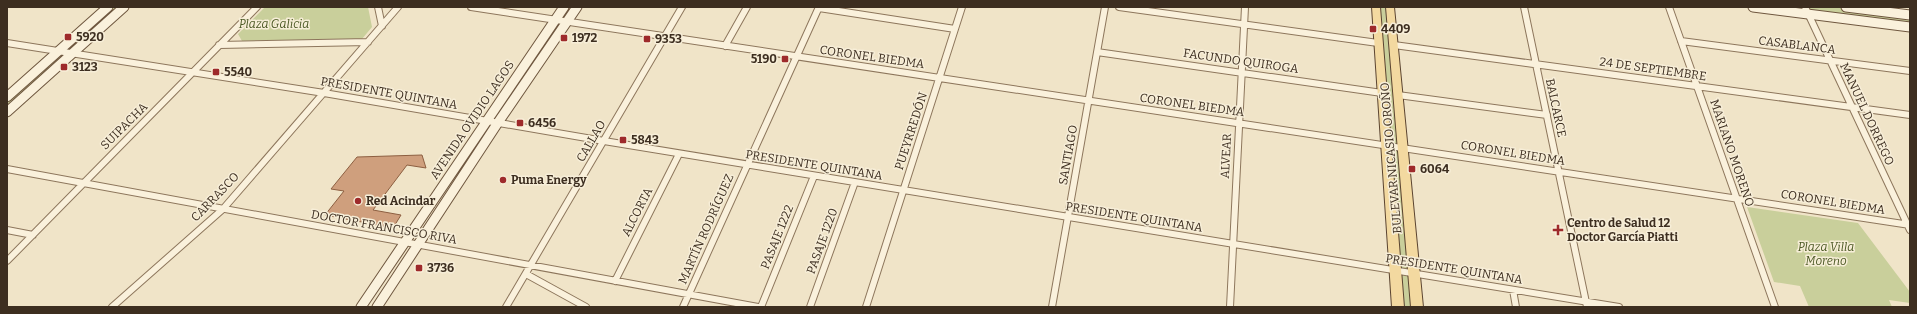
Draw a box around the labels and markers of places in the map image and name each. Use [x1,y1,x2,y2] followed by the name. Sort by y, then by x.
[1381,22,1410,36] place label: 4409
[1368,24,1378,34] marker: 4409
[76,30,104,44] place label: 5920
[572,31,598,45] place label: 1972
[63,32,73,42] marker: 5920
[655,32,682,46] place label: 9353
[559,33,569,43] marker: 1972
[642,34,652,44] marker: 9353
[751,52,777,66] place label: 5190
[780,54,790,64] marker: 5190
[72,60,98,74] place label: 3123
[59,62,69,72] marker: 3123
[224,65,252,79] place label: 5540
[211,67,221,77] marker: 5540
[528,116,556,130] place label: 6456
[515,118,525,128] marker: 6456
[631,133,659,147] place label: 5843
[618,135,628,145] marker: 5843
[1420,162,1450,176] place label: 6064
[1407,164,1417,174] marker: 6064
[511,173,587,187] place label: Puma Energy
[498,175,508,185] marker: Puma Energy
[366,194,436,208] place label: Red Acindar
[353,196,363,206] marker: Red Acindar
[1567,216,1678,244] place label: Centro de Salud 12 Doctor García Piatti
[1552,224,1564,236] marker: Centro de Salud 12 Doctor García Piatti
[427,261,454,275] place label: 3736
[414,263,424,273] marker: 3736

